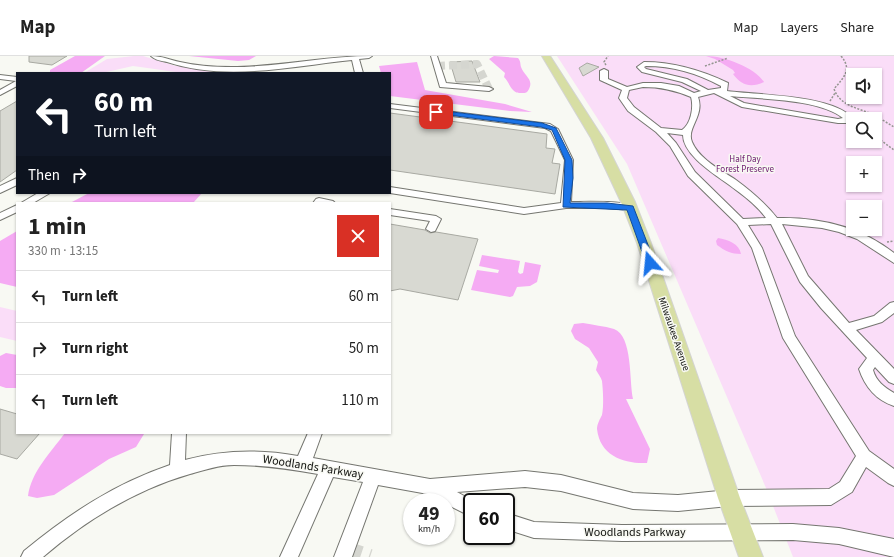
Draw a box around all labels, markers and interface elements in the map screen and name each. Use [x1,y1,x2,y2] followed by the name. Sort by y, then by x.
[20,14,55,41] text: Map
[733,18,758,38] text: Map
[780,18,818,38] text: Layers
[840,18,874,38] text: Share
[846,68,882,236] map controls
[846,68,882,104] button: sound
[94,82,153,122] text: 60 m
[28,88,80,140] icon: left
[419,95,453,129] pin
[425,101,447,123] icon: arrive
[846,112,882,148] button: search
[94,119,156,144] text: Turn left
[716,153,775,176] park label: Half Day Forest Preserve
[846,156,882,192] button: +
[68,164,90,186] icon: right
[28,165,60,186] text: Then
[846,200,882,236] button: −
[28,209,86,244] text: 1 min
[337,215,379,257] button: close
[28,242,98,260] text: 330 m · 13:15
[629,242,671,284] position arrow
[28,286,50,308] icon: left
[62,286,118,307] text: Turn left
[349,286,379,307] text: 60 m
[655,295,693,373] street label: Milwaukee Avenue
[28,338,50,360] icon: right
[62,338,128,359] text: Turn right
[349,338,379,359] text: 50 m
[28,390,50,412] icon: left
[62,390,118,411] text: Turn left
[341,390,379,411] text: 110 m
[262,451,365,483] street label: Woodlands Parkway
[463,493,515,545] speed limit sign: 60
[418,500,440,528] text: 49
[418,522,440,536] text: km/h
[584,524,686,541] street label: Woodlands Parkway

